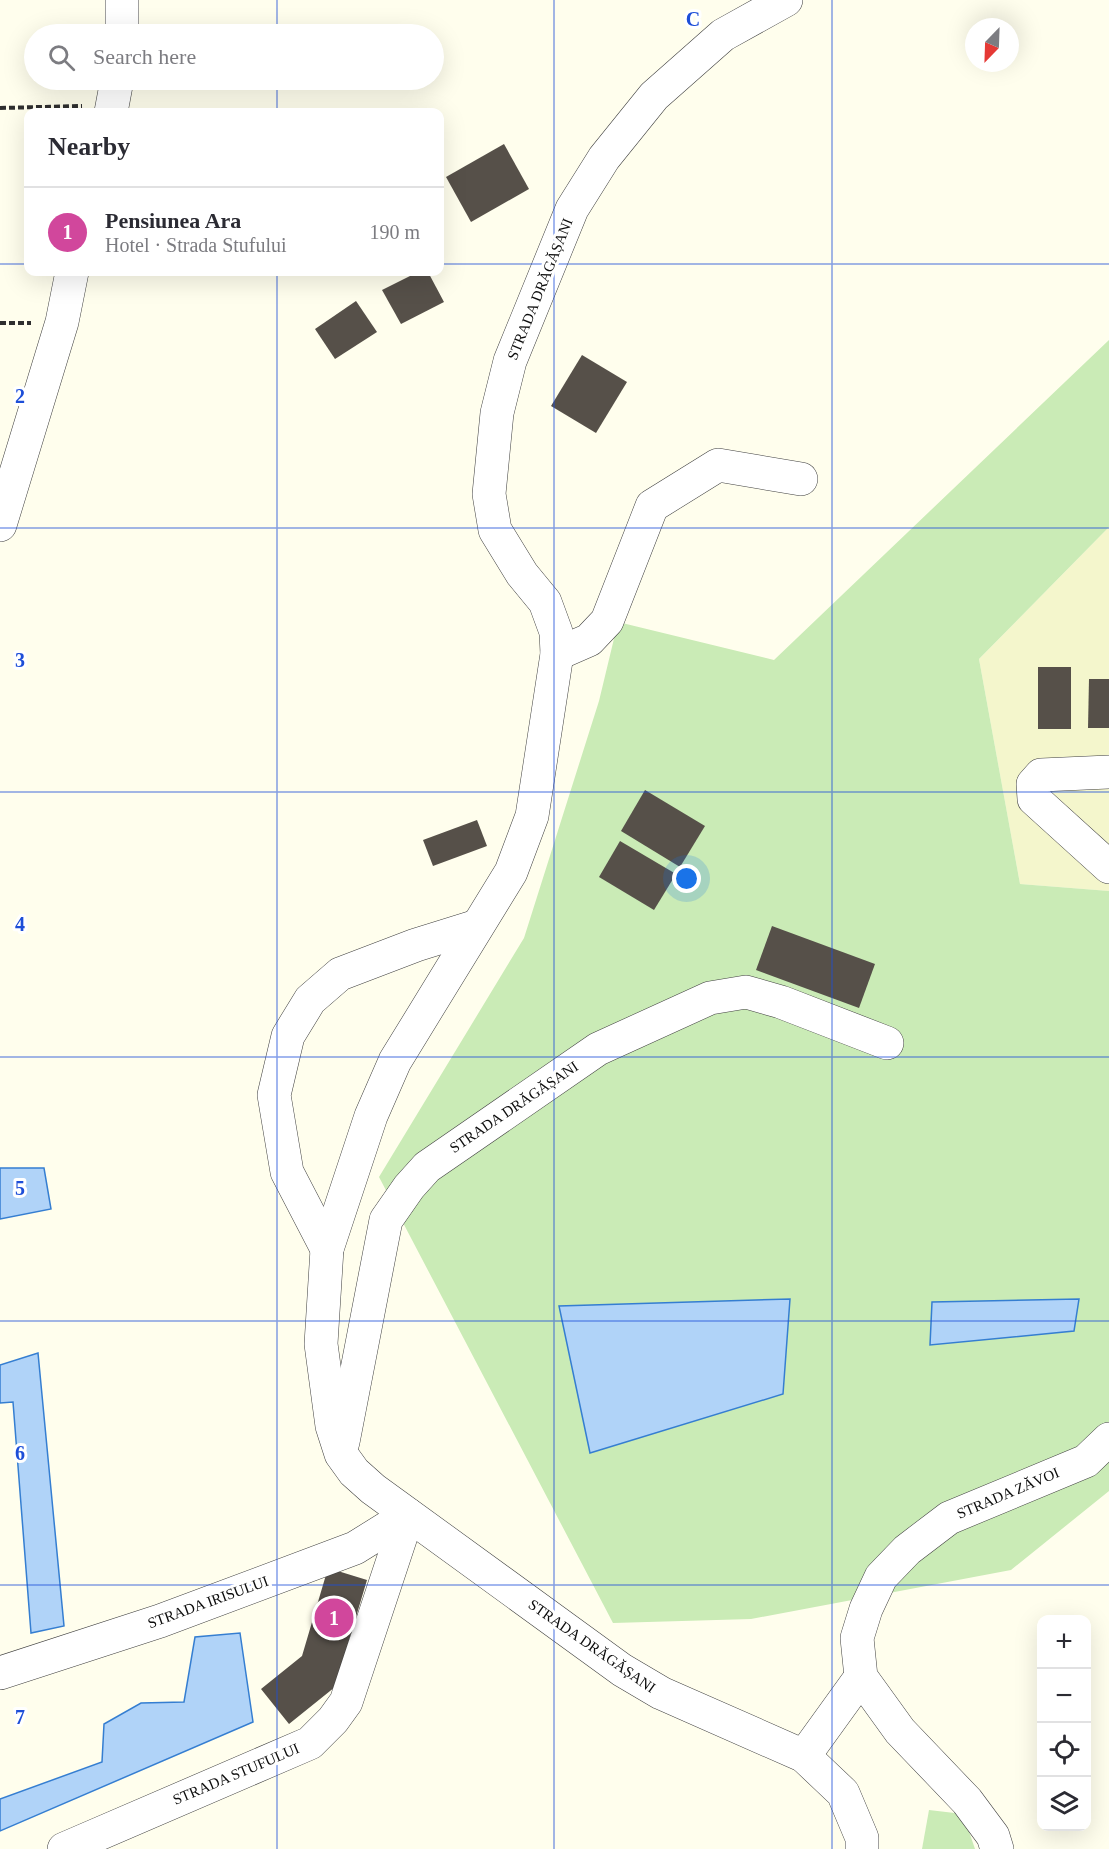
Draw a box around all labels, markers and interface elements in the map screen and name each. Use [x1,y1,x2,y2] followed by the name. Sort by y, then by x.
[686,8,700,30] text: C
[965,18,1019,72] north arrow
[24,24,444,90] search box
[45,41,78,74] icon: search
[93,44,196,69] text: Search here
[48,132,130,161] text: Nearby
[105,208,241,233] text: Pensiunea Ara
[504,216,577,363] street label: STRADA DRĂGĂȘANI
[63,221,73,243] text: 1
[369,221,420,243] text: 190 m
[105,234,287,256] text: Hotel · Strada Stufului
[15,385,25,407] text: 2
[15,649,25,671] text: 3
[672,864,701,893] your location
[15,913,25,935] text: 4
[447,1058,582,1157] street label: STRADA DRĂGĂȘANI
[15,1177,25,1199] text: 5
[15,1442,25,1464] text: 6
[954,1464,1062,1522] street label: STRADA ZĂVOI
[146,1573,270,1631] street label: STRADA IRISULUI
[314,1596,354,1640] pin: 1
[525,1596,659,1697] street label: STRADA DRĂGĂȘANI
[1037,1615,1091,1831] map controls
[1037,1615,1091,1669] button: +
[1037,1669,1091,1723] button: −
[15,1706,25,1728] text: 7
[1037,1723,1091,1777] button: locate
[171,1740,301,1808] street label: STRADA STUFULUI
[1037,1777,1091,1831] button: layers

